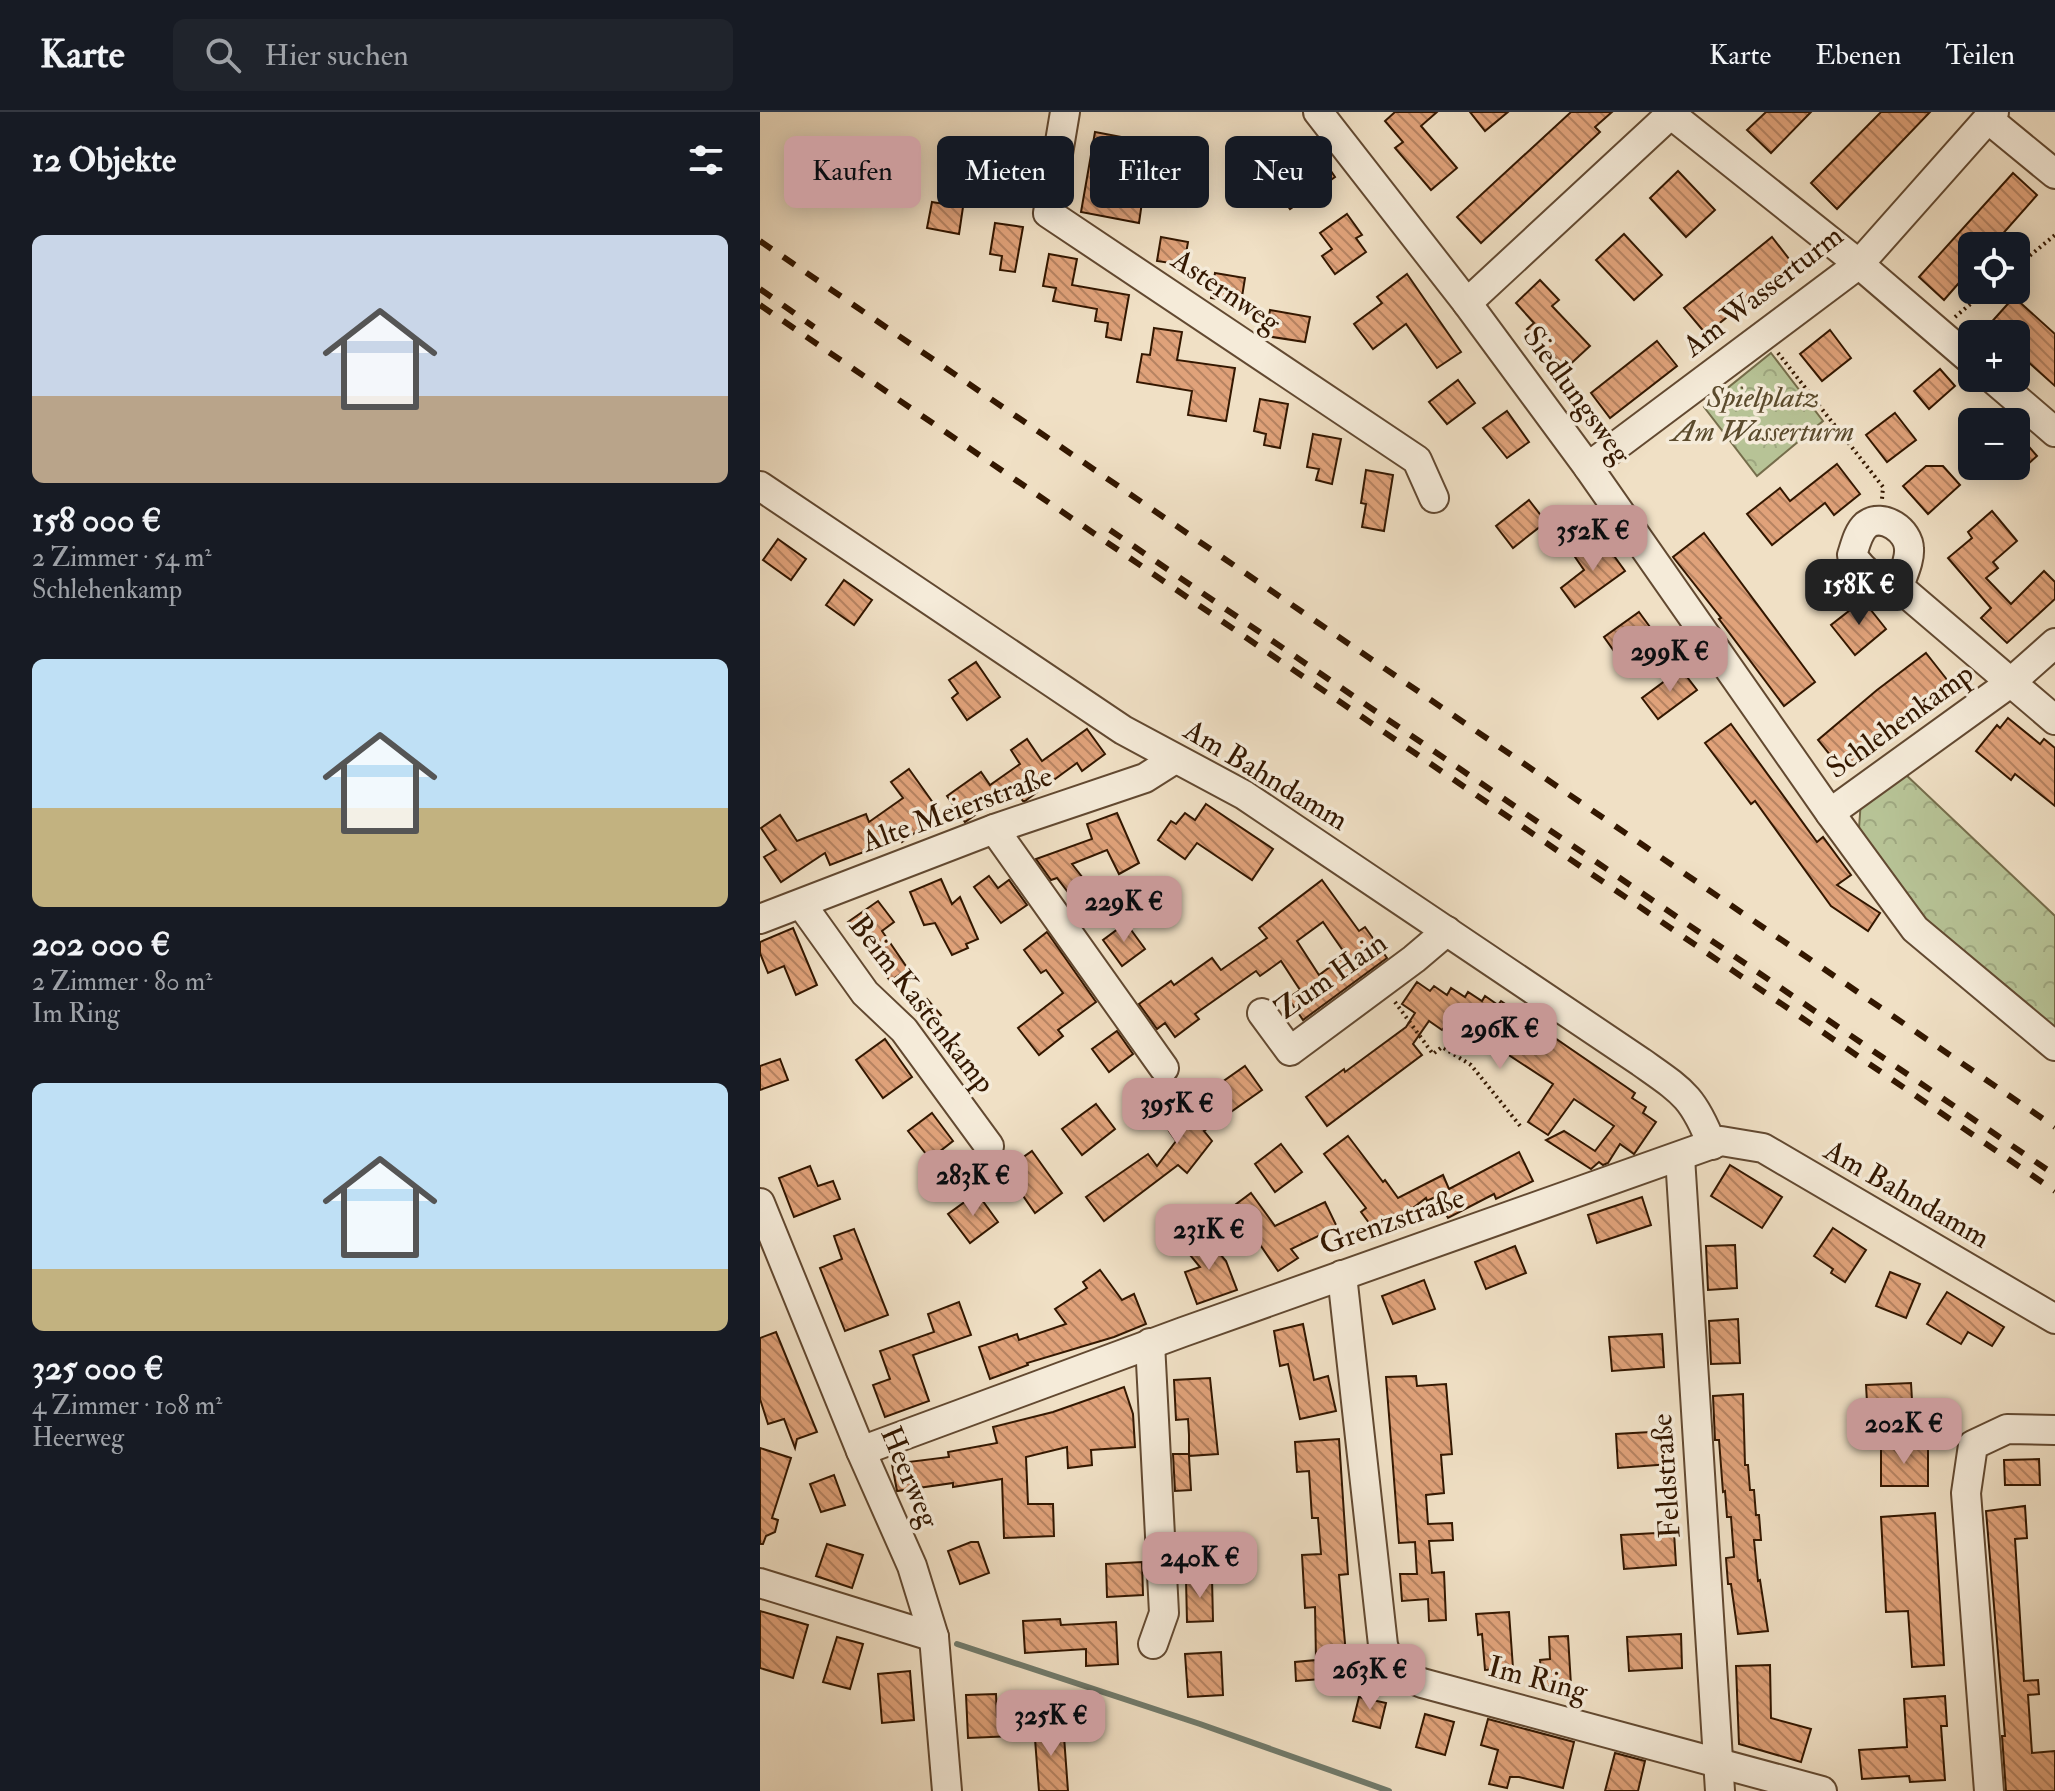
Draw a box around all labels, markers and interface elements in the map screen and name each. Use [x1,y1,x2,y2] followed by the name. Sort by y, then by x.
[173,19,733,91] search box
[40,31,125,79] text: Karte
[201,33,245,77] icon: search
[265,37,409,74] text: Hier suchen
[1709,38,1771,73] text: Karte
[1815,38,1901,73] text: Ebenen
[1945,38,2015,73] text: Teilen
[784,136,921,208] chip: Kaufen
[937,136,1074,208] chip: Mieten
[1090,136,1209,208] chip: Filter
[1225,136,1332,208] chip: Neu
[684,138,728,182] icon: filters
[32,139,176,182] text: 12 Objekte
[1675,217,1850,366] street label: Am Wasserturm
[1958,232,2030,480] map controls
[1958,232,2030,304] button: locate
[1164,241,1289,342] street label: Asternweg
[308,287,452,431] icon: home
[1515,319,1640,472] street label: Siedlungsweg
[1958,320,2030,392] button: +
[1669,379,1854,450] park label: Spielplatz Am Wasserturm
[1958,408,2030,480] button: −
[32,499,161,542] text: 158 000 €
[1528,505,1658,573] pin: 352K €
[1556,515,1630,547] text: 352K €
[32,542,212,574] text: 2 Zimmer · 54 m²
[1794,559,1924,627] pin: 158K €
[1823,569,1895,601] text: 158K €
[32,574,182,606] text: Schlehenkamp
[1605,626,1735,694] pin: 299K €
[1631,636,1709,668] text: 299K €
[1819,655,1981,787] street label: Schlehenkamp
[308,711,452,855] icon: home
[1176,711,1355,839] street label: Am Bahndamm
[856,757,1057,861] street label: Alte Meierstraße
[1059,876,1189,944] pin: 229K €
[1085,886,1163,918] text: 229K €
[841,908,1003,1100] street label: Beim Kastenkamp
[32,923,170,966] text: 202 000 €
[1268,924,1394,1028] street label: Zum Hain
[32,966,212,998] text: 2 Zimmer · 80 m²
[32,998,120,1030] text: Im Ring
[1435,1003,1565,1071] pin: 296K €
[1461,1013,1539,1045] text: 296K €
[1112,1078,1242,1146] pin: 395K €
[1140,1088,1214,1120] text: 395K €
[1817,1131,1997,1256] street label: Am Bahndamm
[308,1135,452,1279] icon: home
[908,1150,1038,1218] pin: 283K €
[936,1160,1010,1192] text: 283K €
[1315,1179,1469,1263] street label: Grenzstraße
[1144,1204,1274,1272] pin: 231K €
[1173,1214,1245,1246] text: 231K €
[32,1347,164,1390] text: 325 000 €
[32,1390,222,1422] text: 4 Zimmer · 108 m²
[1839,1398,1969,1466] pin: 202K €
[1865,1408,1943,1440] text: 202K €
[1643,1412,1689,1540] street label: Feldstraße
[872,1421,948,1534] street label: Heerweg
[32,1422,124,1454] text: Heerweg
[1135,1532,1265,1600] pin: 240K €
[1160,1542,1240,1574] text: 240K €
[1305,1644,1435,1712] pin: 263K €
[1484,1648,1593,1710] street label: Im Ring
[1332,1654,1408,1686] text: 263K €
[986,1690,1116,1758] pin: 325K €
[1014,1700,1088,1732] text: 325K €

